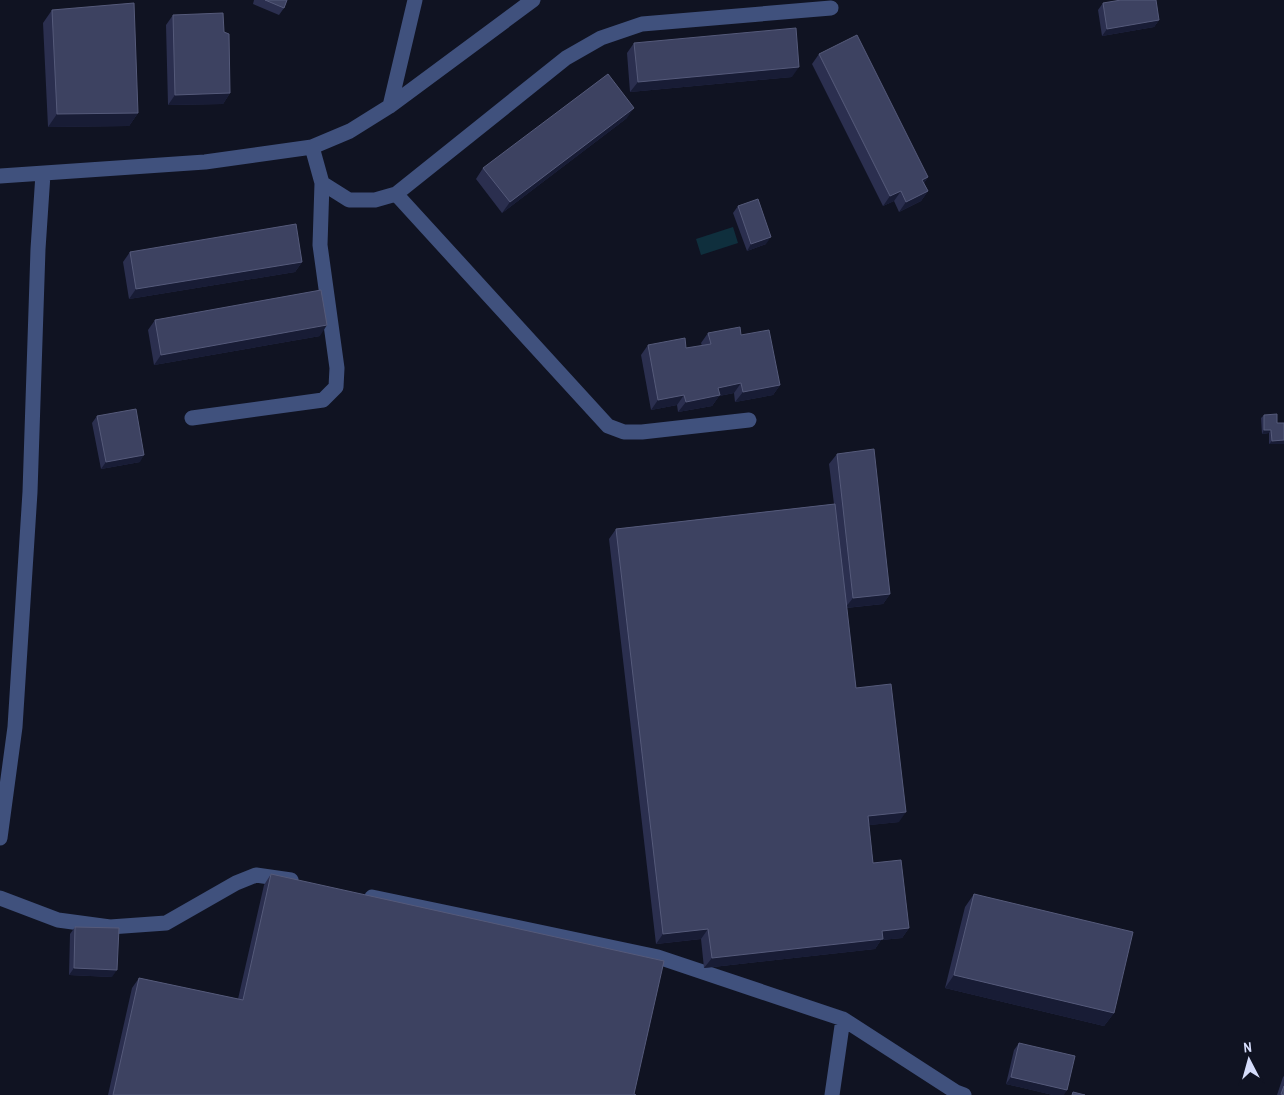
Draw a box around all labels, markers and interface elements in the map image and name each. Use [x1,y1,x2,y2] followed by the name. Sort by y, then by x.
[1224,1035,1274,1085] north arrow
[1243,1038,1253,1056] text: N

